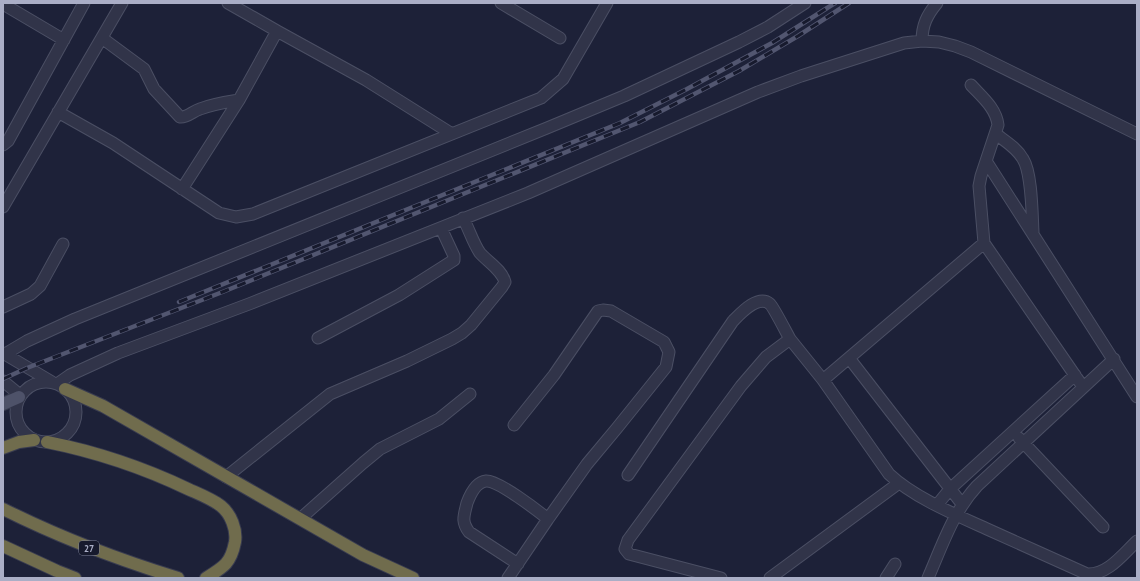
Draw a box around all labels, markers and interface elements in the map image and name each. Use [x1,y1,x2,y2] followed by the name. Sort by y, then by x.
[79,541,99,555] road number: 27

